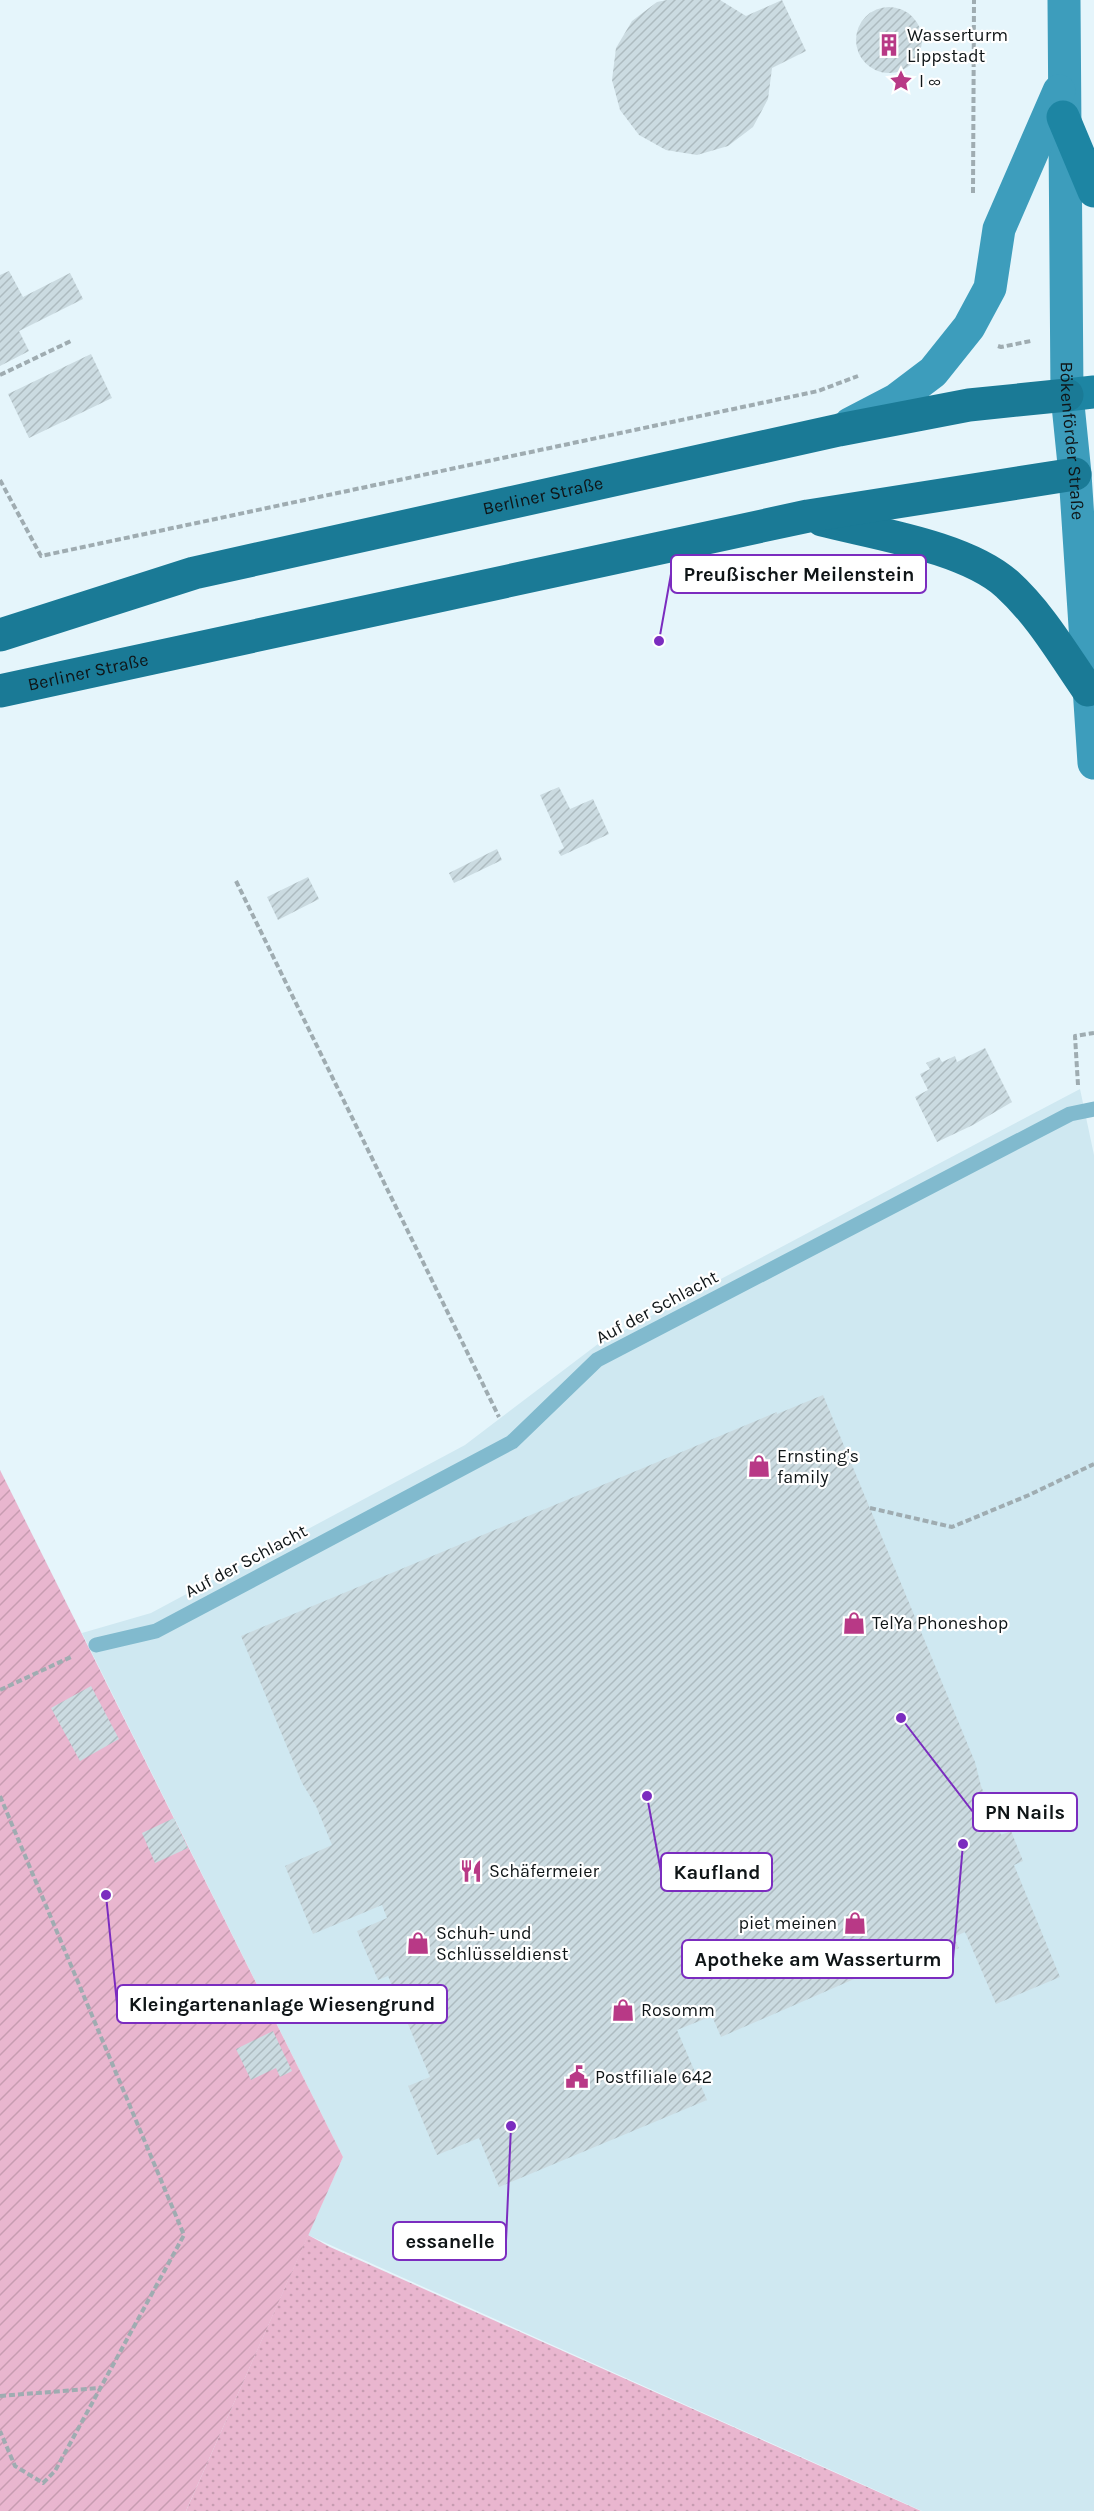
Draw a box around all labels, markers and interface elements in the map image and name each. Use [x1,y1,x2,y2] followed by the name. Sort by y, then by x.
[907,24,1008,67] place label: Wasserturm Lippstadt
[876,32,902,58] building icon: Wasserturm Lippstadt
[888,68,914,94] place icon: I ∞
[919,70,941,92] place label: I ∞
[1056,361,1089,521] street label: Bökenförder Straße
[481,472,605,520] street label: Berliner Straße
[671,555,926,593] callout: Preußischer Meilenstein
[683,563,915,586] text: Preußischer Meilenstein
[26,648,150,696] street label: Berliner Straße
[592,1265,722,1348] street label: Auf der Schlacht
[777,1445,859,1488] place label: Ernsting's family
[746,1453,772,1479] shop icon: Ernsting's family
[181,1519,311,1602] street label: Auf der Schlacht
[841,1610,867,1636] shop icon: TelYa Phoneshop
[872,1612,1008,1634] place label: TelYa Phoneshop
[973,1793,1077,1831] callout: PN Nails
[985,1801,1065,1824] text: PN Nails
[661,1853,772,1891] callout: Kaufland
[458,1858,484,1884] restaurant icon: Schäfermeier
[489,1860,600,1882] place label: Schäfermeier
[673,1861,761,1884] text: Kaufland
[842,1910,868,1936] shop icon: piet meinen
[738,1912,837,1934] place label: piet meinen
[436,1922,569,1965] place label: Schuh- und Schlüsseldienst
[405,1930,431,1956] shop icon: Schuh- und Schlüsseldienst
[682,1940,953,1978] callout: Apotheke am Wasserturm
[695,1948,941,1971] text: Apotheke am Wasserturm
[117,1985,447,2023] callout: Kleingartenanlage Wiesengrund
[129,1993,435,2016] text: Kleingartenanlage Wiesengrund
[610,1997,636,2023] shop icon: Rosomm
[641,1999,715,2021] place label: Rosomm
[564,2064,590,2090] public building icon: Postfiliale 642
[595,2066,712,2088] place label: Postfiliale 642
[393,2222,506,2260] callout: essanelle
[405,2230,495,2253] text: essanelle

